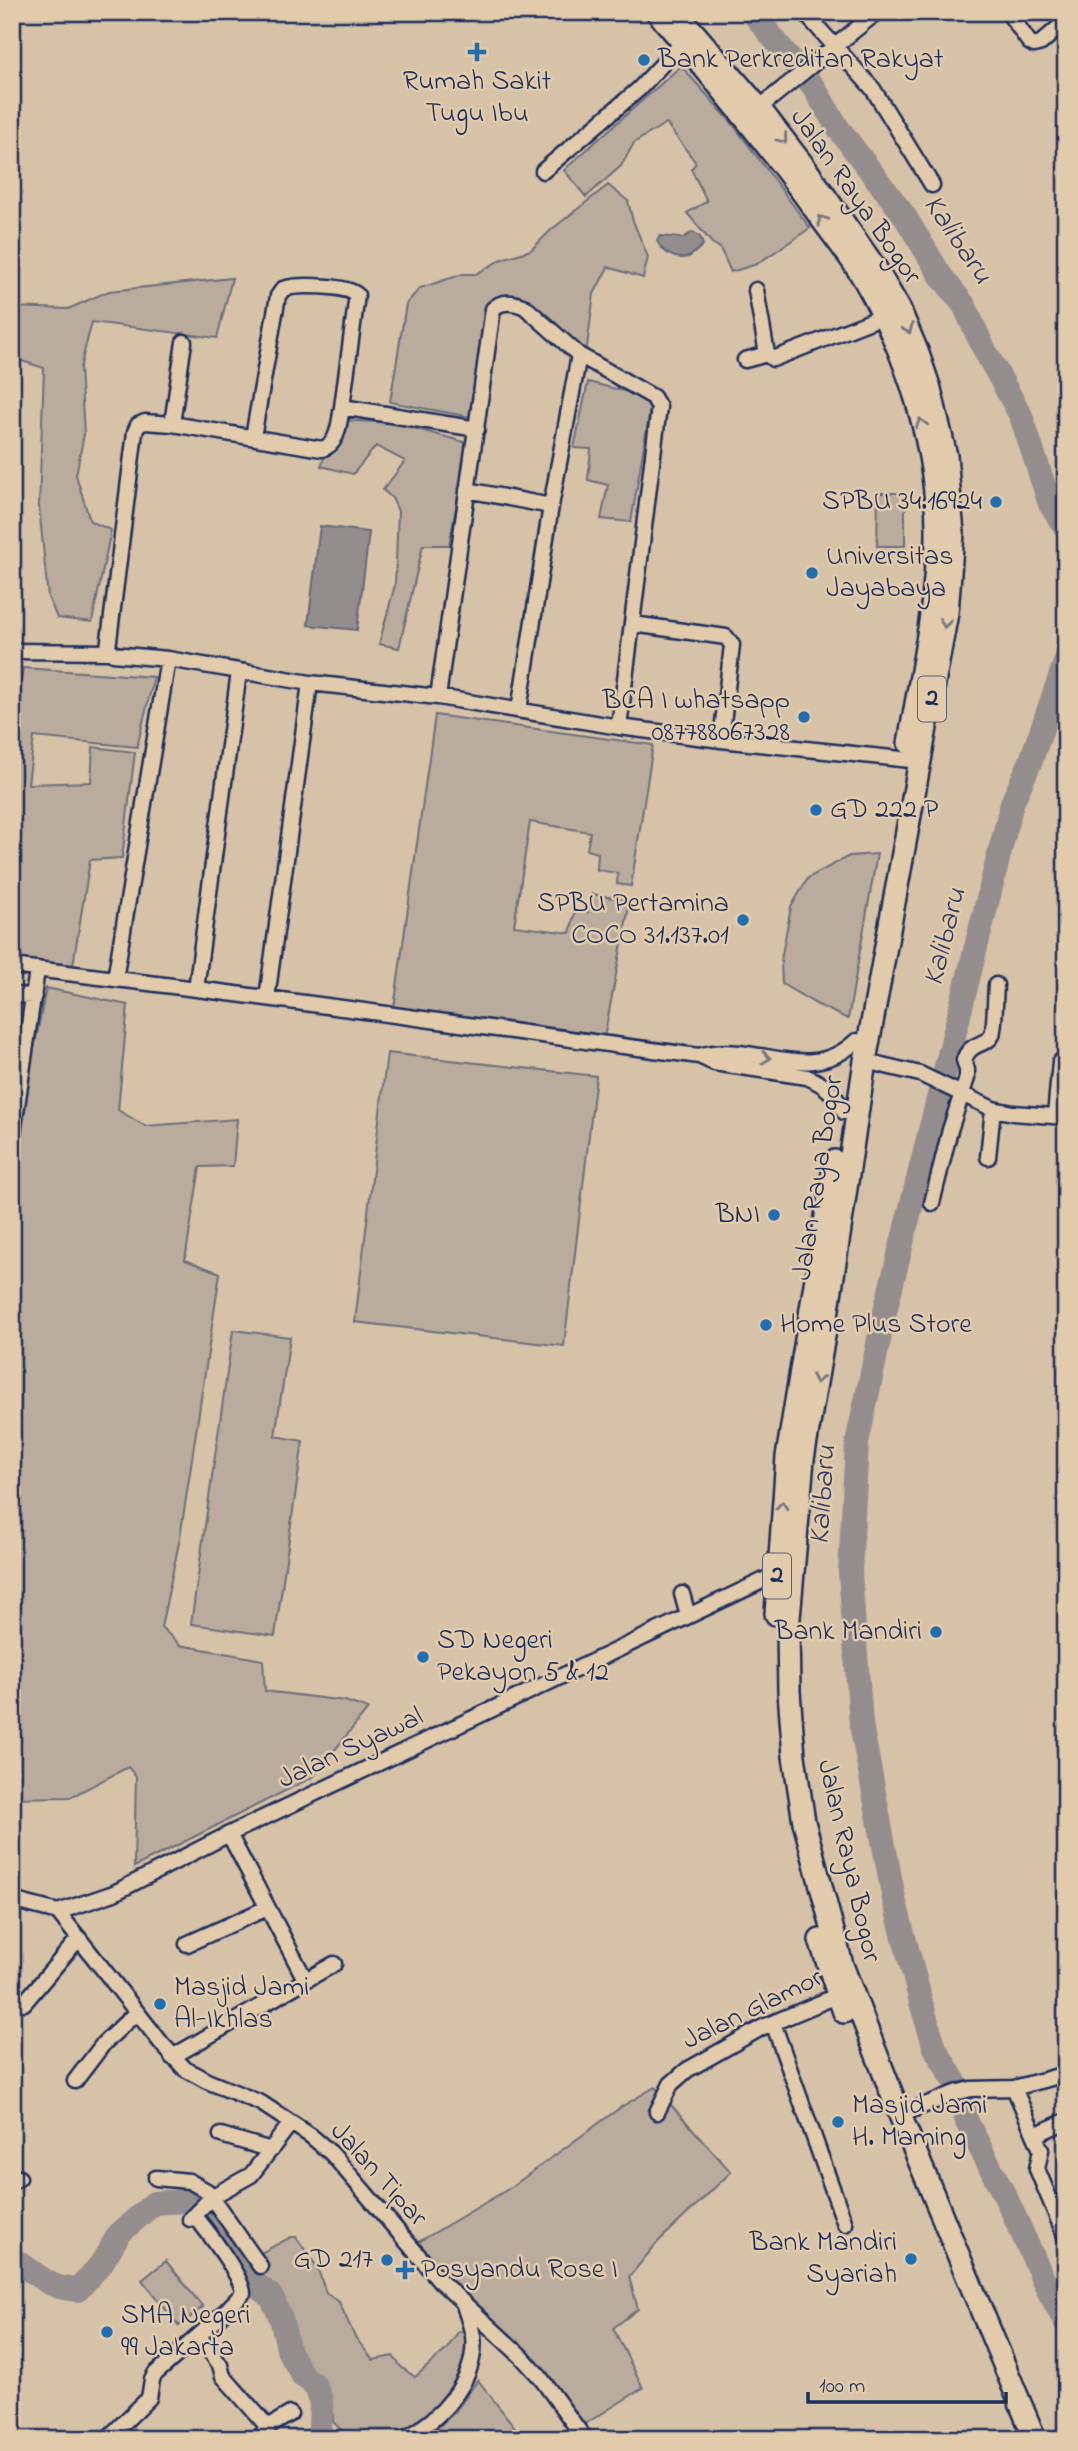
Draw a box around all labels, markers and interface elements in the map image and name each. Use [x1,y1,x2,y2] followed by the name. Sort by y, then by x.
[657,40,943,81] place label: Bank Perkreditan Rakyat
[467,42,487,62] marker: Rumah Sakit Tugu Ibu
[636,52,652,68] marker: Bank Perkreditan Rakyat
[403,62,551,135] place label: Rumah Sakit Tugu Ibu
[779,100,931,294] street label: Jalan Raya Bogor
[775,132,788,144] one-way arrow
[911,186,1003,294] water label: Kalibaru
[818,215,830,228] one-way arrow
[899,322,913,334] one-way arrow
[915,417,929,429] one-way arrow
[822,482,982,523] place label: SPBU 34.16924
[988,494,1004,510] marker: SPBU 34.16924
[826,537,954,610] place label: Universitas Jayabaya
[804,565,820,581] marker: Universitas Jayabaya
[938,617,953,629] one-way arrow
[918,677,946,722] road number: 2
[601,681,790,754] place label: BCA I whatsapp 087788067328
[796,709,812,725] marker: BCA I whatsapp 087788067328
[830,790,939,831] place label: GD 222 P
[808,802,824,818] marker: GD 222 P
[913,883,979,991] water label: Kalibaru
[537,884,729,957] place label: SPBU Pertamina COCO 31.137.01
[735,912,751,928] marker: SPBU Pertamina COCO 31.137.01
[761,1050,772,1065] one-way arrow
[783,1072,855,1283] street label: Jalan Raya Bogor
[715,1195,760,1236] place label: BNI
[766,1207,782,1223] marker: BNI
[780,1305,972,1346] place label: Home Plus Store
[758,1317,774,1333] marker: Home Plus Store
[810,1373,825,1385] one-way arrow
[799,1444,849,1546] water label: Kalibaru
[775,1500,790,1512] one-way arrow
[763,1554,791,1598] road number: 2
[774,1612,922,1653] place label: Bank Mandiri
[437,1621,609,1694] place label: SD Negeri Pekayon 5 & 12
[928,1624,944,1640] marker: Bank Mandiri
[415,1649,431,1665] marker: SD Negeri Pekayon 5 & 12
[272,1697,430,1801] street label: Jalan Syawal
[805,1756,891,1967] street label: Jalan Raya Bogor
[676,1958,830,2062] street label: Jalan Glamor
[174,1968,309,2041] place label: Masjid Jami Al-Ikhlas
[152,1996,168,2012] marker: Masjid Jami Al-Ikhlas
[852,2086,987,2159] place label: Masjid Jami H. Maming
[319,2113,437,2237] street label: Jalan Tipar
[830,2114,846,2130] marker: Masjid Jami H. Maming
[749,2223,897,2296] place label: Bank Mandiri Syariah
[294,2240,373,2281] place label: GD 217
[421,2250,618,2291] place label: Posyandu Rose I
[903,2251,919,2267] marker: Bank Mandiri Syariah
[379,2252,395,2268] marker: GD 217
[395,2260,415,2280] marker: Posyandu Rose I
[121,2296,251,2369] place label: SMA Negeri 99 Jakarta
[99,2324,115,2340] marker: SMA Negeri 99 Jakarta
[808,2360,1006,2404] scale bar
[819,2372,865,2402] text: 100 m

